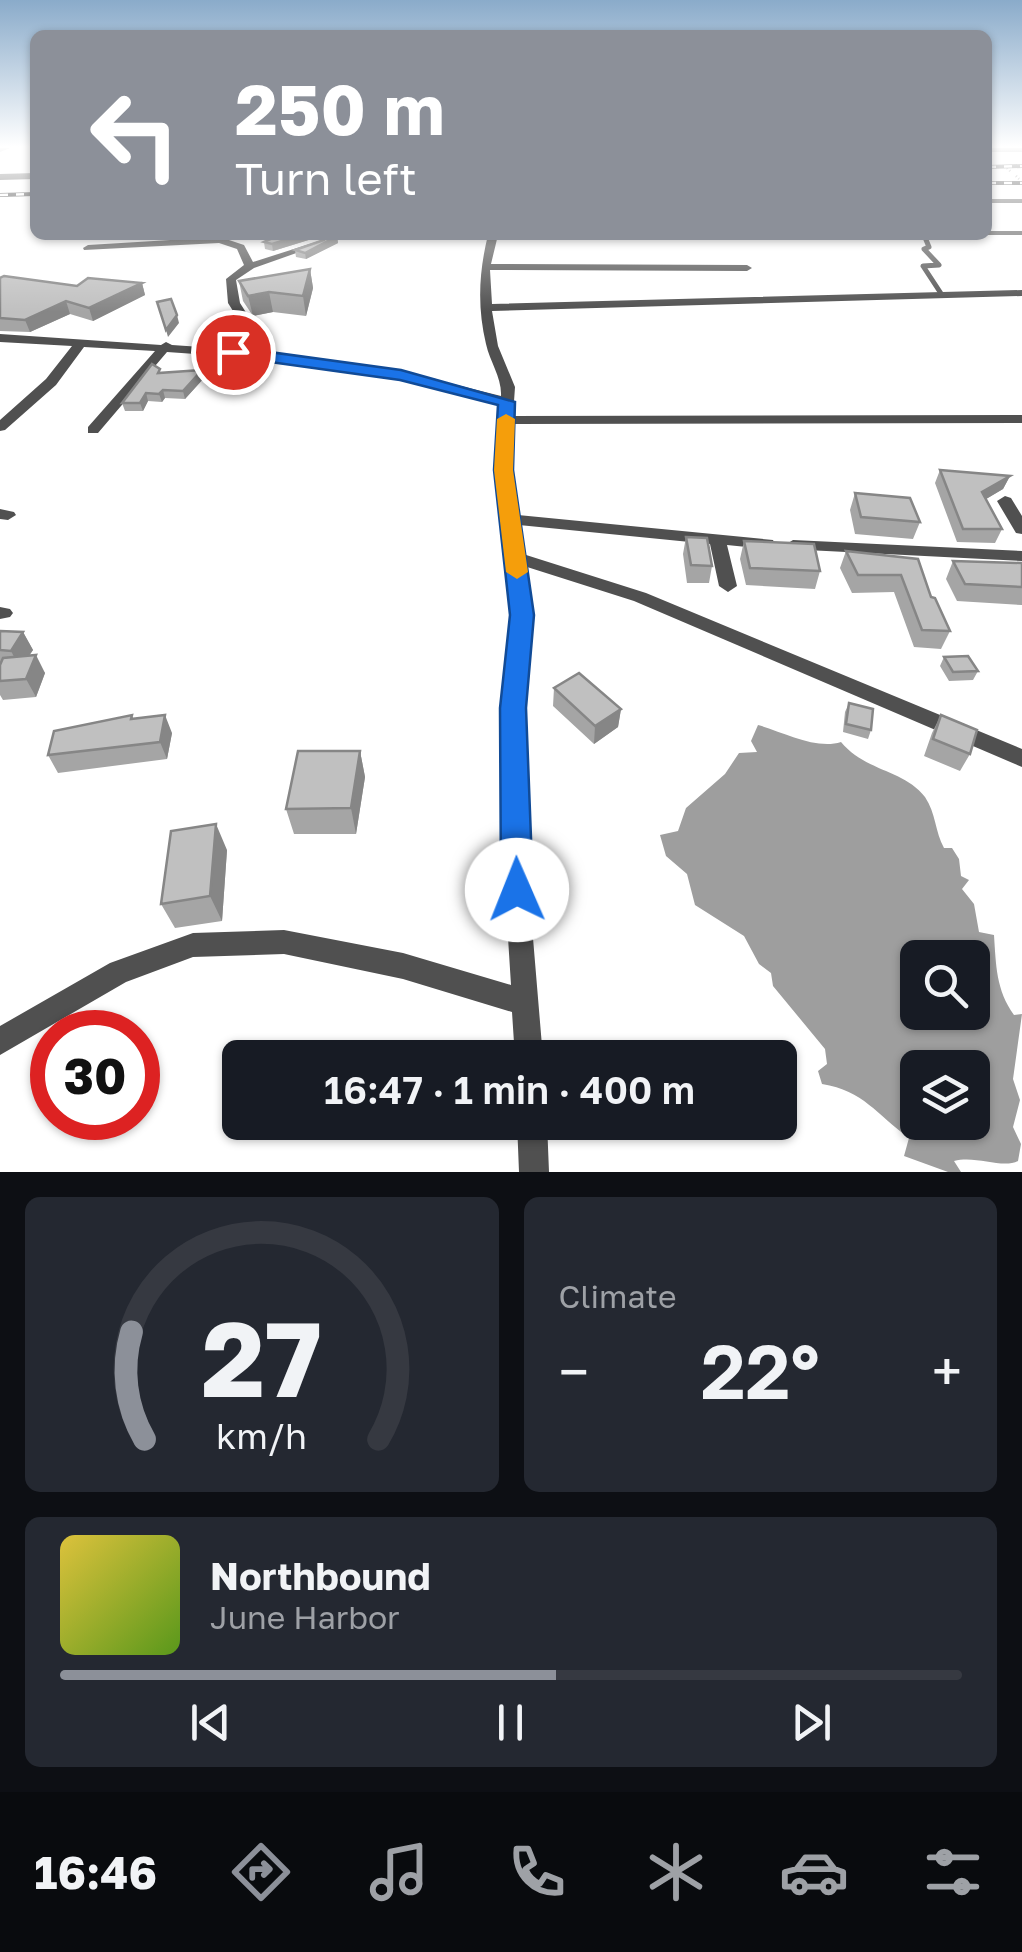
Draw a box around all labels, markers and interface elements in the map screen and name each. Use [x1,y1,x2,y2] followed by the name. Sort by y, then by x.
[235,66,445,150] text: 250 m
[70,70,200,200] icon: left
[235,151,417,205] text: Turn left
[191,310,276,395] pin
[206,325,261,380] icon: arrive
[465,838,569,942] position arrow
[900,940,990,1140] map controls
[900,940,990,1030] button: search
[30,1010,160,1140] speed limit sign: 30
[900,1050,990,1140] button: layers
[324,1067,695,1112] text: 16:47 · 1 min · 400 m
[559,1277,677,1315] text: Climate
[202,1295,322,1420] text: 27
[701,1325,820,1416] text: 22°
[559,1338,589,1404] text: −
[932,1338,962,1404] text: +
[216,1414,307,1457] text: km/h
[210,1553,431,1598] text: Northbound
[210,1598,400,1636] text: June Harbor
[183,1695,238,1750] icon: previous
[483,1695,538,1750] icon: pause
[784,1695,839,1750] icon: next
[226,1837,296,1907] icon: directions
[364,1837,434,1907] icon: music
[502,1837,572,1907] icon: phone
[641,1837,711,1907] icon: climate
[779,1837,849,1907] icon: car
[918,1837,988,1907] icon: filters
[34,1845,157,1899] text: 16:46

